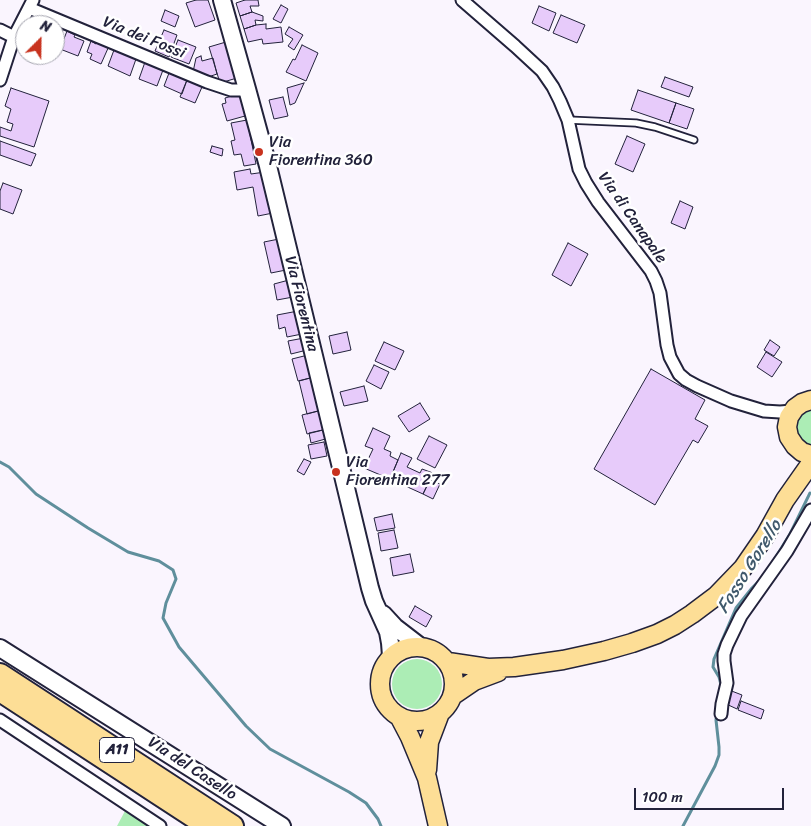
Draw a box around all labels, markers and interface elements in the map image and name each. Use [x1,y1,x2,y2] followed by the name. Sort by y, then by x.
[36,13,55,40] text: N
[100,13,188,63] street label: Via dei Fossi
[15,15,65,65] north arrow
[269,133,373,171] place label: Via Fiorentina 360
[253,146,265,158] marker: Via Fiorentina 360
[593,169,671,267] street label: Via di Canapale
[280,254,322,354] street label: Via Fiorentina
[346,453,449,491] place label: Via Fiorentina 277
[330,466,342,478] marker: Via Fiorentina 277
[713,517,787,617] water label: Fosso Gorello
[144,733,240,805] street label: Via del Casello
[100,738,134,762] road number: A11
[636,778,786,810] scale bar
[642,784,683,810] text: 100 m

